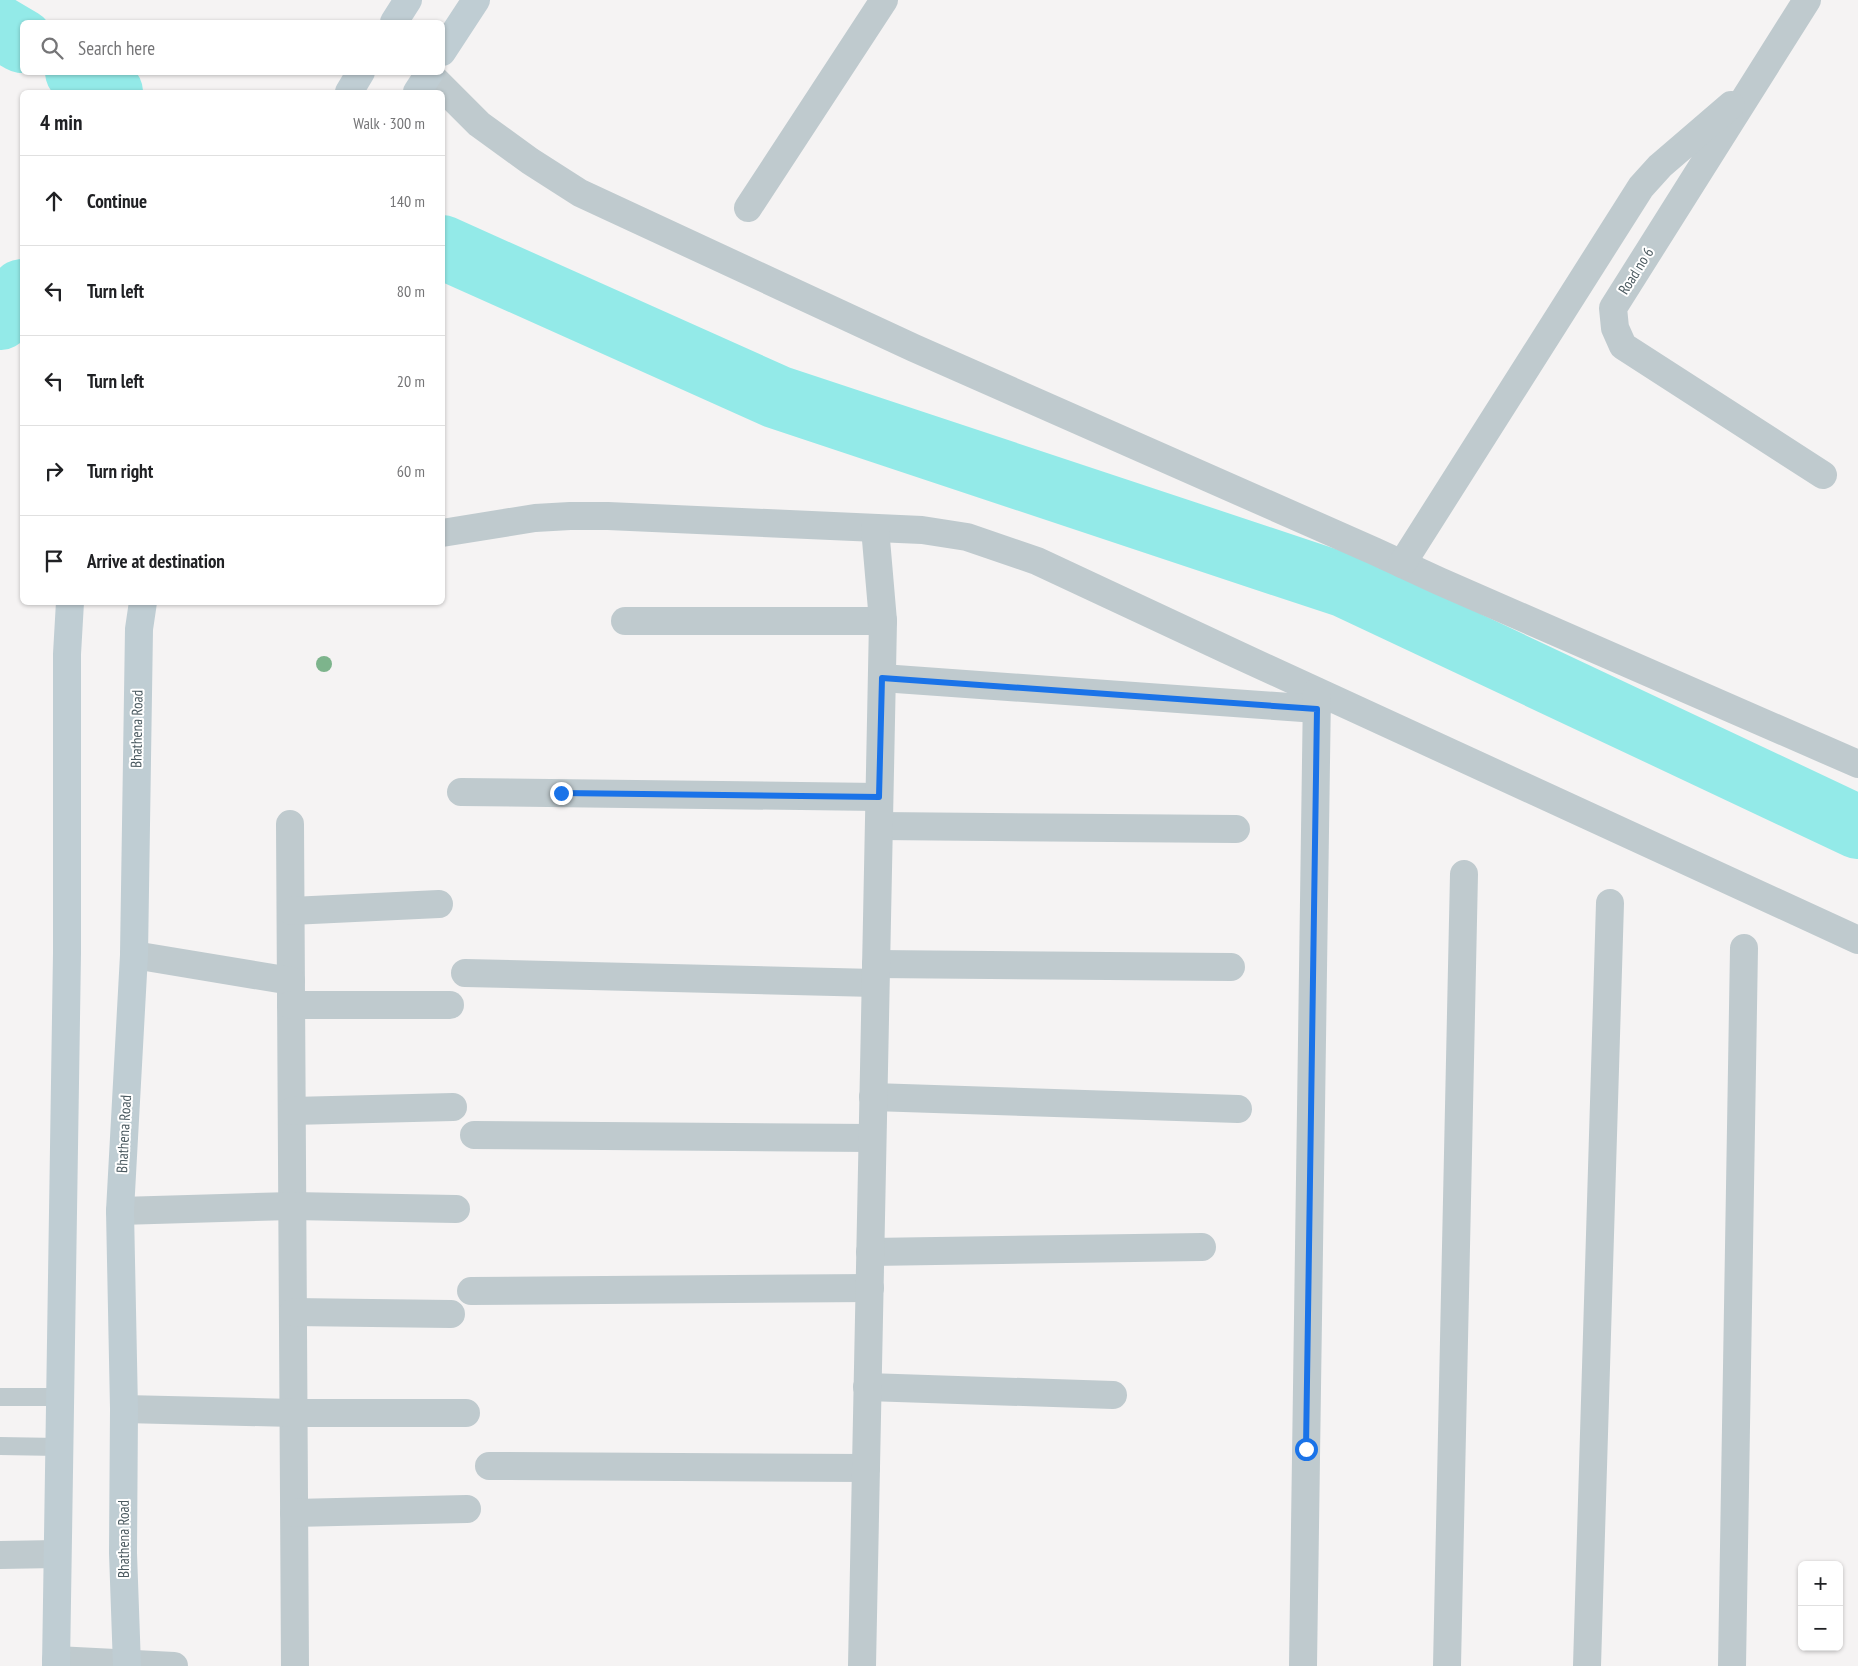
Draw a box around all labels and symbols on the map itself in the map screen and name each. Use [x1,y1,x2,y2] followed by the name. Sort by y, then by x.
[1614,244,1657,298] street label: Road no 6
[126,690,147,768] street label: Bhathena Road
[550,782,573,805] route end
[112,1095,135,1173] street label: Bhathena Road
[1295,1438,1318,1461] route start
[114,1500,133,1578] street label: Bhathena Road

